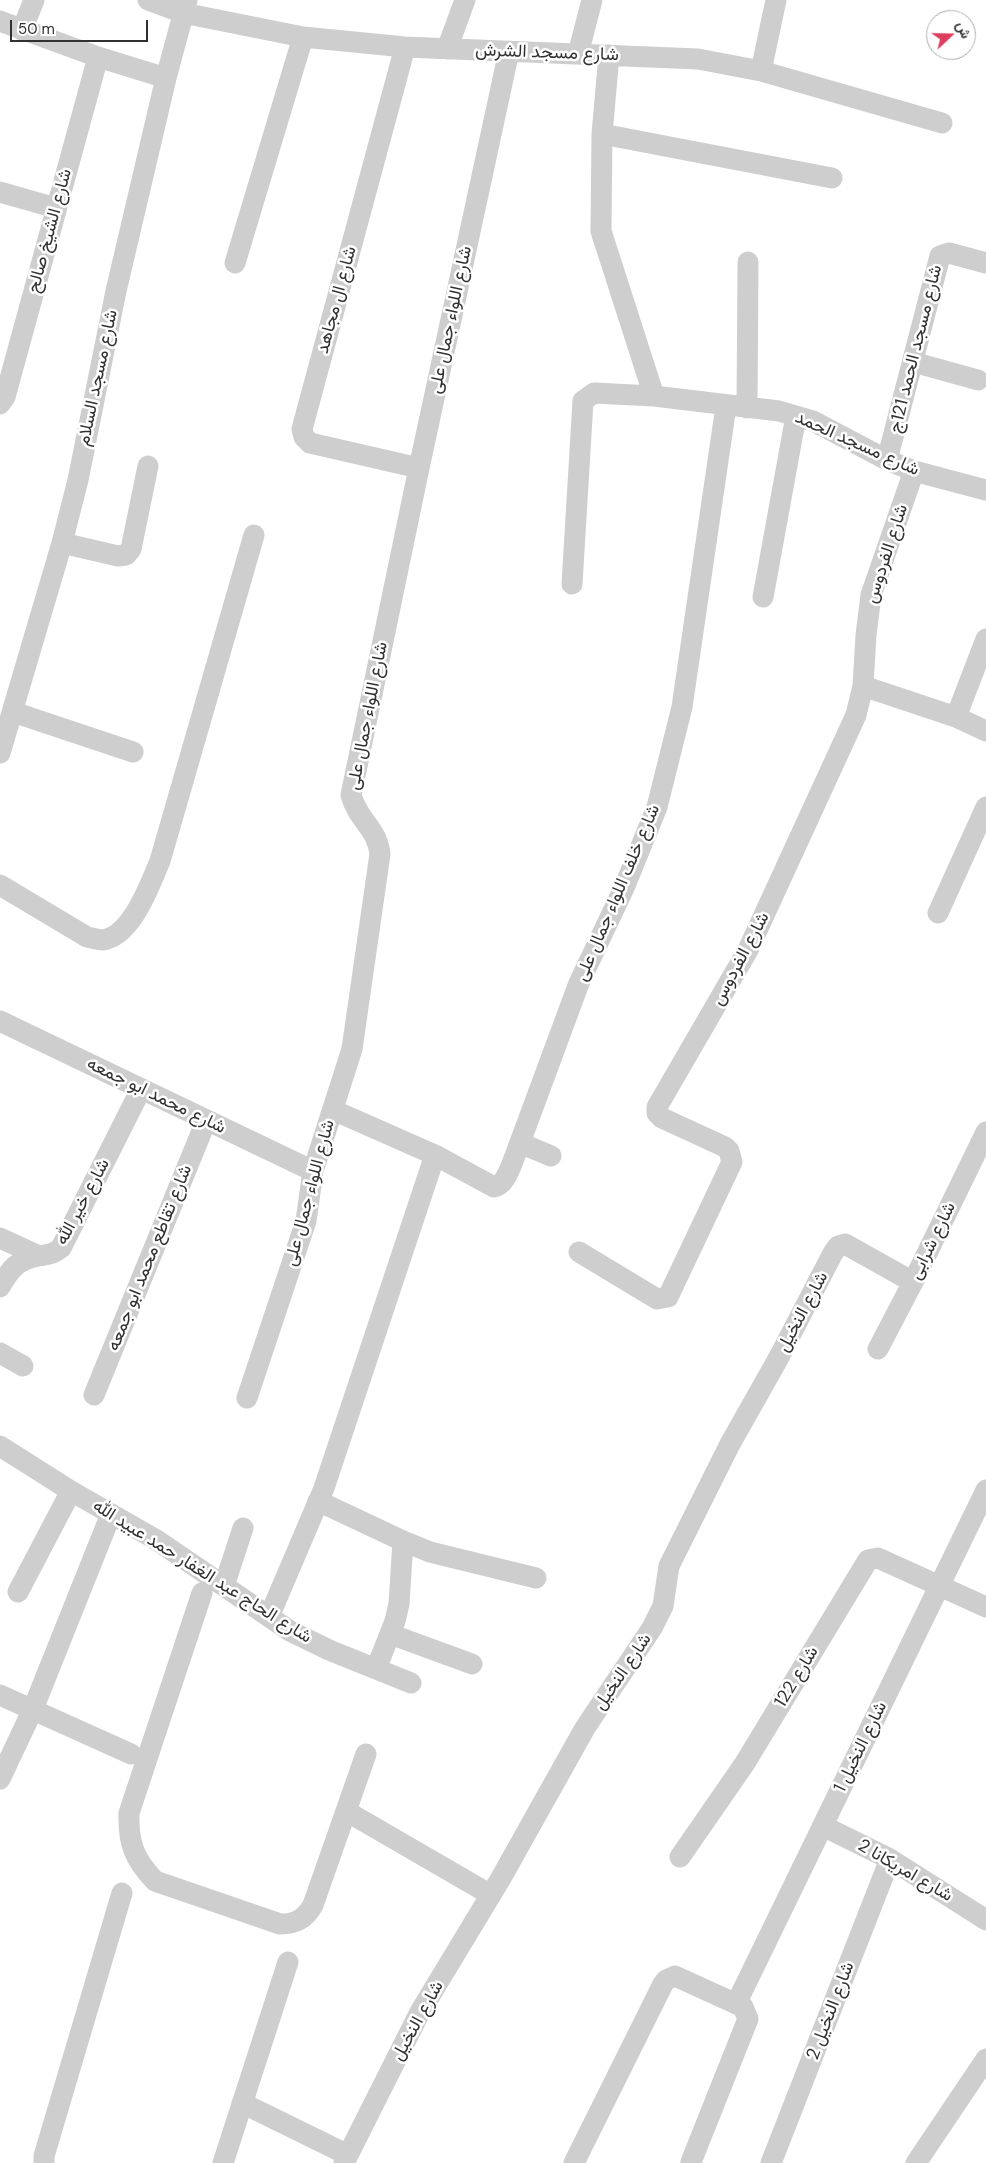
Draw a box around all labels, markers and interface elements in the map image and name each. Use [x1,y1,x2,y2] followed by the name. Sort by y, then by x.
[12,10,150,42] scale bar
[926,10,976,60] north arrow
[18,19,55,39] text: 50 m
[953,19,975,41] text: ش
[475,40,619,66] street label: شارع مسجد الشرش
[23,167,77,295] street label: شارع الشيخ صالح
[312,244,362,356] street label: شارع ال مجاهد
[425,244,477,396] street label: شارع اللواء جمال على
[885,263,947,435] street label: شارع مسجد الحمد 121ج
[73,308,123,448] street label: شارع مسجد السلام
[791,407,923,481] street label: شارع مسجد الحمد
[861,502,913,606] street label: شارع الفردوس
[343,640,393,792] street label: شارع اللواء جمال على
[571,801,665,985] street label: شارع خلف اللواء جمال على
[707,909,775,1009] street label: شارع الفردوس
[83,1053,229,1139] street label: شارع محمد ابو جمعه
[280,1118,340,1268] street label: شارع اللواء جمال على
[51,1155,115,1249] street label: شارع خير الله
[103,1162,197,1354] street label: شارع تقاطع محمد ابو جمعه
[905,1199,961,1283] street label: شارع شرابى
[773,1268,833,1356] street label: شارع النخيل
[88,1495,316,1649] street label: شارع الحاج عبد الغفار حمد عبيد الله
[589,1630,657,1714] street label: شارع النخيل
[770,1643,824,1711] street label: شارع 122
[830,1698,892,1796] street label: شارع النخيل 1
[854,1835,956,1907] street label: شارع امريكانا 2
[802,1959,860,2063] street label: شارع النخيل 2
[387,1977,449,2065] street label: شارع النخيل

